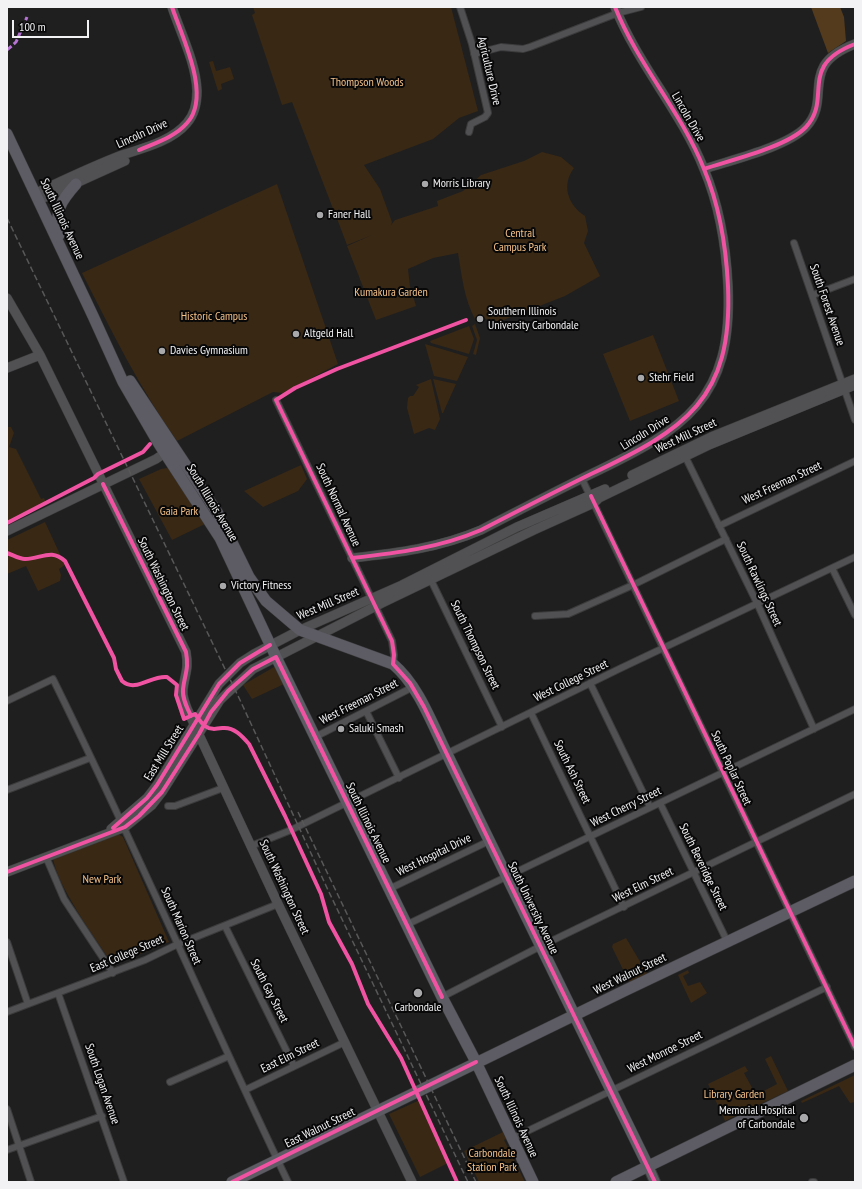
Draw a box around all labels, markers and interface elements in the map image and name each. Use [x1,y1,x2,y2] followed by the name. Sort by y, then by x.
[14,12,91,38] scale bar
[19,19,46,34] text: 100 m
[474,35,504,107] street label: Agriculture Drive
[330,76,404,90] park label: Thompson Woods
[668,90,708,144] street label: Lincoln Drive
[114,116,170,152] street label: Lincoln Drive
[37,176,87,262] street label: South Illinois Avenue
[433,177,490,191] place label: Morris Library
[420,179,430,189] marker: Morris Library
[328,208,371,222] place label: Faner Hall
[315,210,325,220] marker: Faner Hall
[494,227,546,255] park label: Central Campus Park
[806,262,848,348] street label: South Forest Avenue
[354,286,428,300] park label: Kumakura Garden
[488,305,579,333] place label: Southern Illinois University Carbondale
[181,310,247,324] park label: Historic Campus
[475,314,485,324] marker: Southern Illinois University Carbondale
[304,327,353,341] place label: Altgeld Hall
[291,329,301,339] marker: Altgeld Hall
[170,344,248,358] place label: Davies Gymnasium
[157,346,167,356] marker: Davies Gymnasium
[649,371,694,385] place label: Stehr Field
[636,373,646,383] marker: Stehr Field
[618,412,672,454] street label: Lincoln Drive
[653,416,719,456] street label: West Mill Street
[740,458,824,508] street label: West Freeman Street
[312,461,364,549] street label: South Normal Avenue
[183,462,241,544] street label: South Illinois Avenue
[160,505,198,519] park label: Gaia Park
[134,535,192,633] street label: South Washington Street
[733,539,785,629] street label: South Rawlings Street
[231,579,291,593] place label: Victory Fitness
[218,581,228,591] marker: Victory Fitness
[295,585,361,623] street label: West Mill Street
[447,598,503,692] street label: South Thompson Street
[532,657,610,705] street label: West College Street
[318,676,400,728] street label: West Freeman Street
[141,722,187,784] street label: East Mill Street
[349,722,404,736] place label: Saluki Smash
[336,724,346,734] marker: Saluki Smash
[707,729,755,807] street label: South Poplar Street
[550,738,594,806] street label: South Ash Street
[342,780,394,866] street label: South Illinois Avenue
[588,784,664,830] street label: West Cherry Street
[676,821,730,913] street label: South Beveridge Street
[394,831,474,879] street label: West Hospital Drive
[256,837,312,937] street label: South Washington Street
[504,859,562,957] street label: South University Avenue
[610,864,676,906] street label: West Elm Street
[83,873,121,887] park label: New Park
[158,885,204,967] street label: South Marion Street
[88,932,166,976] street label: East College Street
[591,950,669,998] street label: West Walnut Street
[247,957,291,1025] street label: South Gay Street
[412,987,424,999] marker: Carbondale
[395,1001,441,1015] place label: Carbondale
[625,1028,705,1076] street label: West Monroe Street
[259,1036,321,1076] street label: East Elm Street
[81,1042,123,1126] street label: South Logan Avenue
[491,1074,541,1160] street label: South Illinois Avenue
[704,1088,764,1102] park label: Library Garden
[719,1104,795,1132] place label: Memorial Hospital of Carbondale
[283,1105,357,1151] street label: East Walnut Street
[798,1112,810,1124] marker: Memorial Hospital of Carbondale
[467,1147,517,1175] park label: Carbondale Station Park

